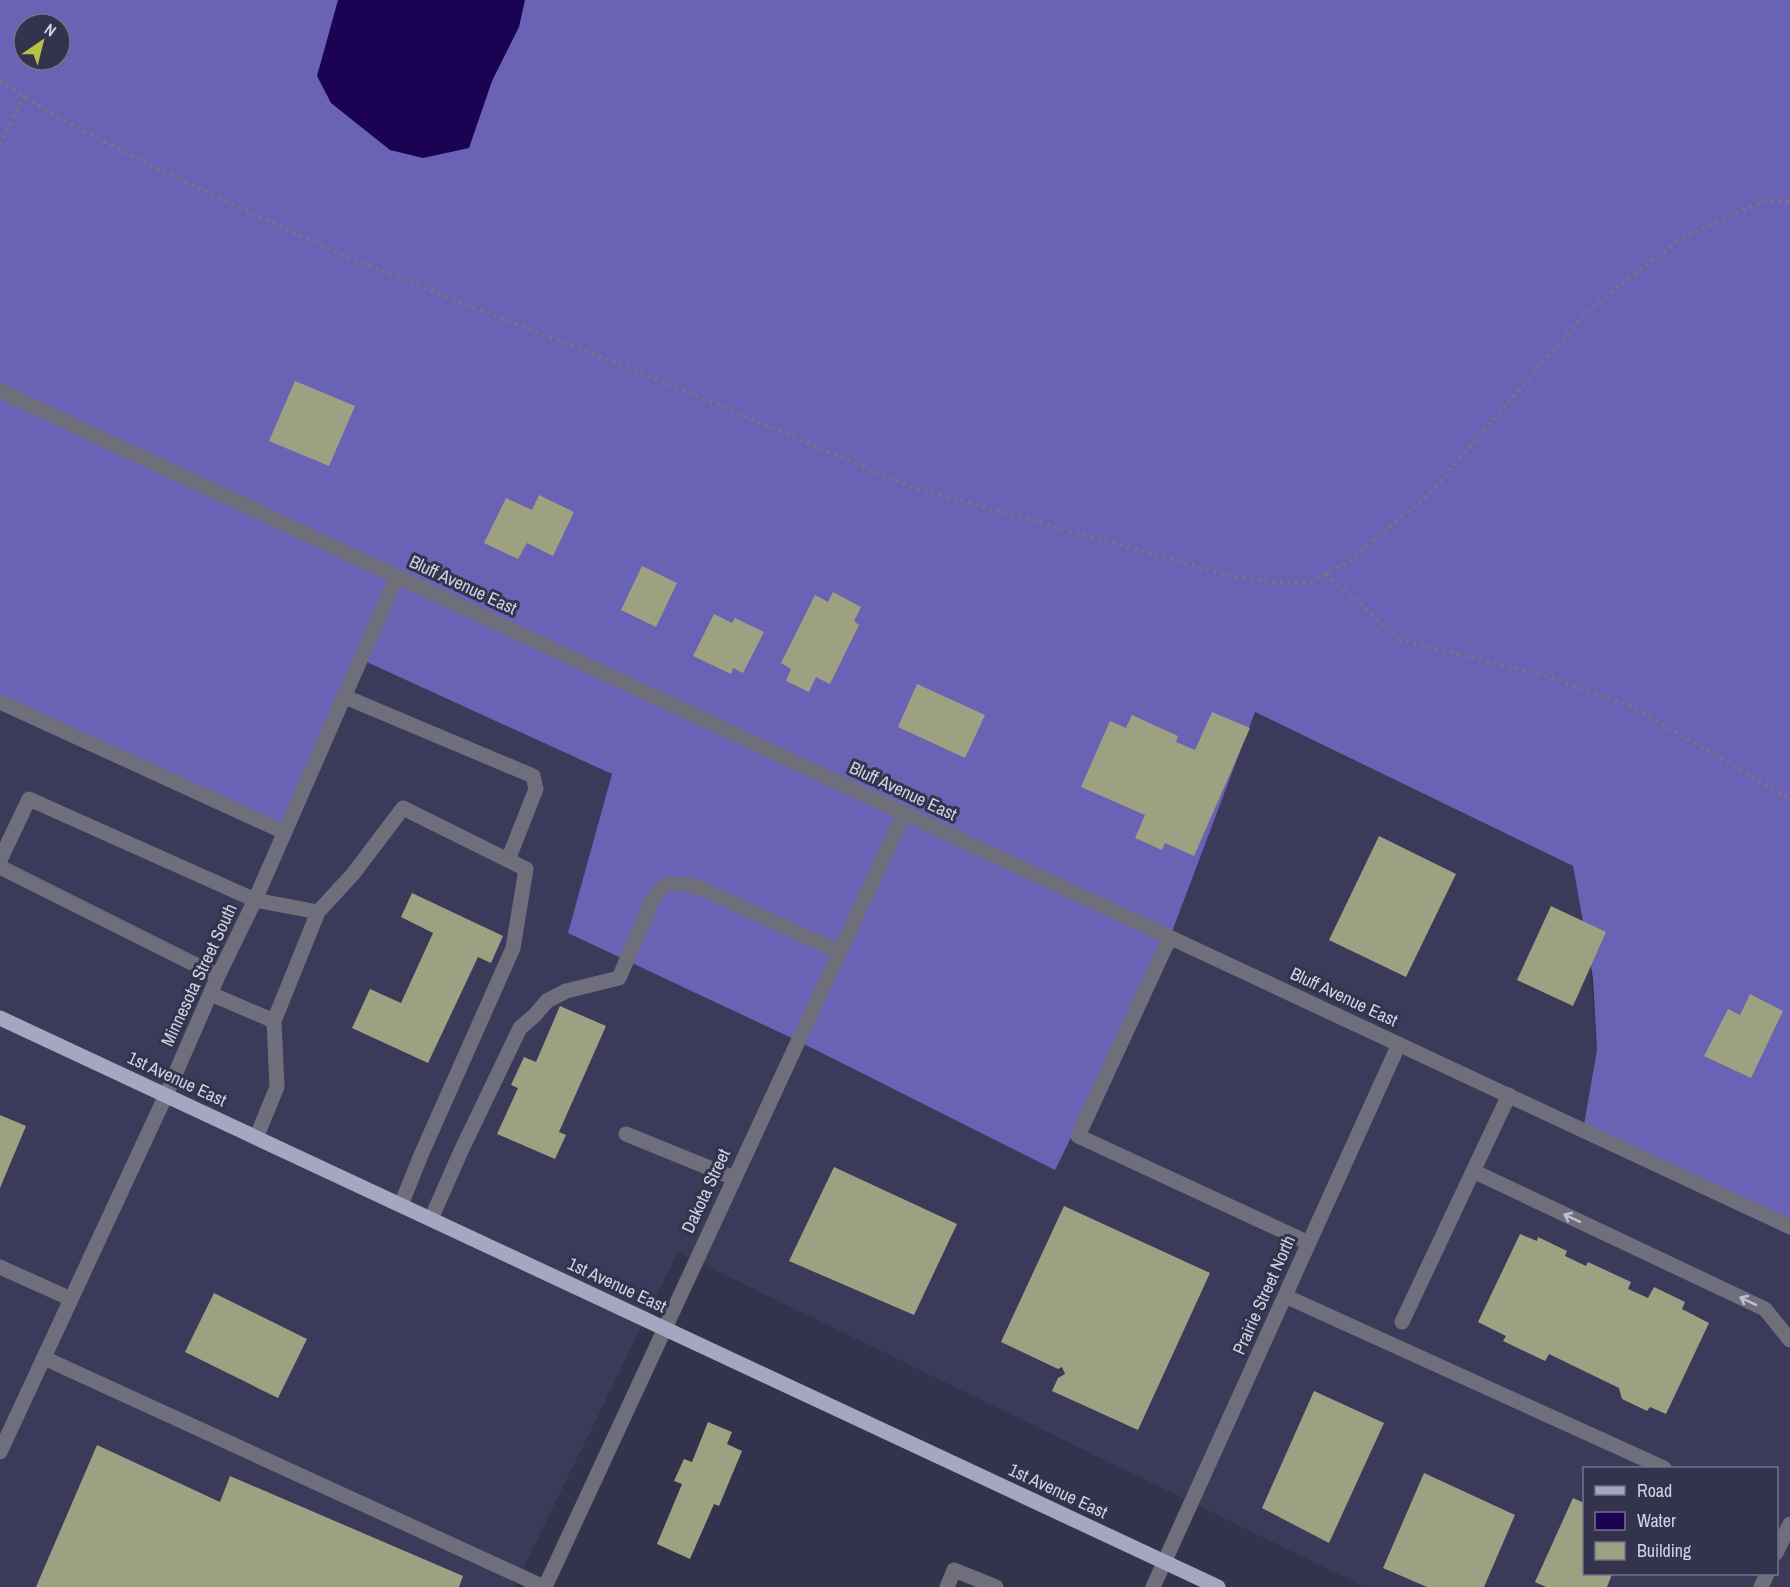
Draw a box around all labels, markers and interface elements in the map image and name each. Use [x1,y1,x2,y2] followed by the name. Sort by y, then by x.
[12,12,72,72] north arrow
[40,18,61,41] text: N
[405,549,521,620] street label: Bluff Avenue East
[845,755,961,826] street label: Bluff Avenue East
[154,899,243,1050] street label: Minnesota Street South
[1286,961,1402,1032] street label: Bluff Avenue East
[124,1045,231,1112] street label: 1st Avenue East
[675,1145,736,1237] street label: Dakota Street
[1563,1211,1581,1223] one-way arrow
[1226,1231,1301,1358] street label: Prairie Street North
[564,1251,671,1318] street label: 1st Avenue East
[1740,1294,1758,1306] one-way arrow
[1005,1457,1112,1524] street label: 1st Avenue East
[1583,1467,1778,1575] legend
[1637,1478,1672,1503] text: Road
[1637,1508,1676,1533] text: Water
[1637,1538,1692,1563] text: Building

